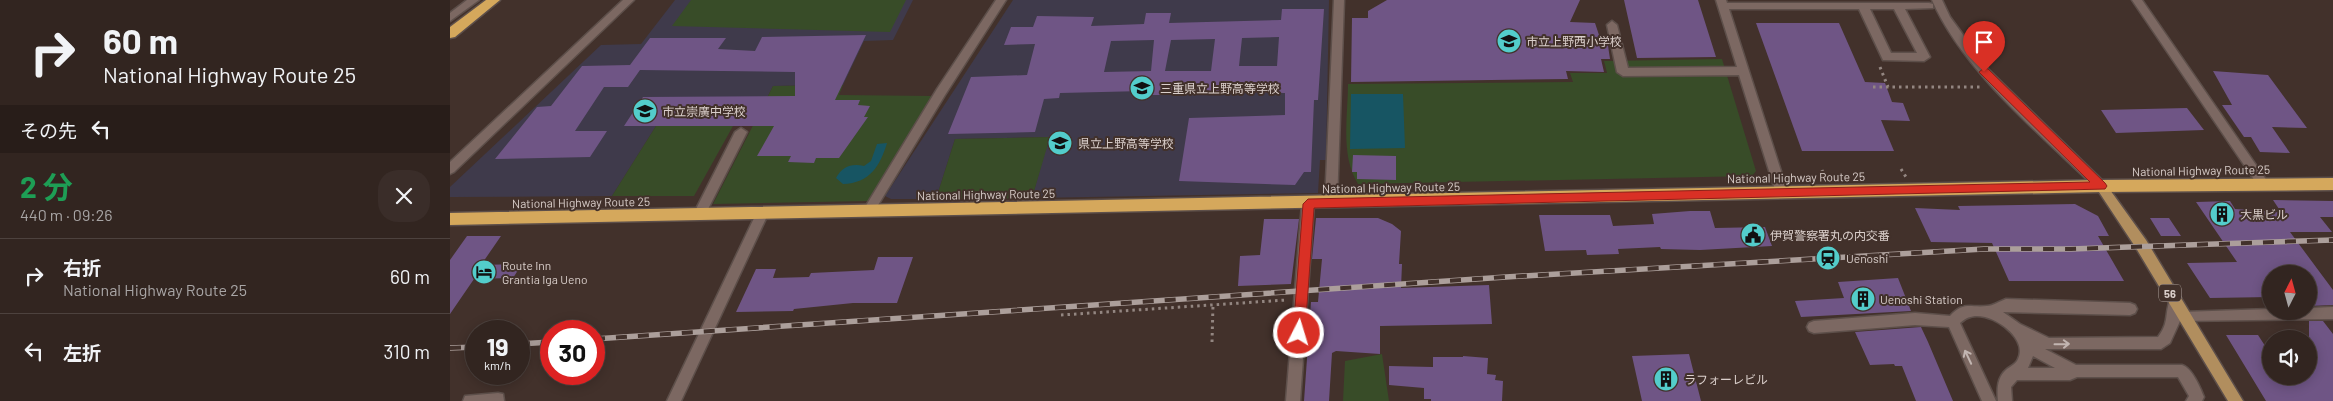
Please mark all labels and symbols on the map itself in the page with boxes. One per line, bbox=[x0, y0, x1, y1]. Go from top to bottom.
pin bbox=[1963, 21, 2005, 72]
school or university icon: 市立上野西小学校 bbox=[1496, 28, 1522, 54]
place label: 市立上野西小学校 bbox=[1526, 34, 1622, 48]
school or university icon: 三重県立上野高等学校 bbox=[1129, 75, 1155, 101]
place label: 三重県立上野高等学校 bbox=[1160, 81, 1280, 95]
school or university icon: 市立崇廣中学校 bbox=[632, 98, 658, 124]
place label: 市立崇廣中学校 bbox=[662, 104, 746, 118]
school or university icon: 県立上野高等学校 bbox=[1047, 130, 1073, 156]
place label: 県立上野高等学校 bbox=[1078, 136, 1174, 150]
street label: National Highway Route 25 bbox=[2132, 162, 2270, 178]
street label: National Highway Route 25 bbox=[1727, 169, 1865, 185]
street label: National Highway Route 25 bbox=[1322, 179, 1460, 195]
street label: National Highway Route 25 bbox=[917, 186, 1055, 202]
street label: National Highway Route 25 bbox=[512, 194, 650, 210]
building icon: 大黒ビル bbox=[2209, 201, 2235, 227]
place label: 大黒ビル bbox=[2240, 207, 2288, 221]
public building icon: 伊賀警察署丸の内交番 bbox=[1740, 222, 1766, 248]
place label: 伊賀警察署丸の内交番 bbox=[1770, 228, 1890, 242]
station icon: Uenoshi bbox=[1815, 245, 1841, 271]
place label: Uenoshi bbox=[1846, 251, 1888, 265]
place label: Route Inn Grantia Iga Ueno bbox=[502, 258, 587, 286]
hotel icon: Route Inn Grantia Iga Ueno bbox=[471, 259, 497, 285]
north arrow bbox=[2262, 265, 2318, 320]
road number: 56 bbox=[2159, 284, 2181, 302]
building icon: Uenoshi Station bbox=[1850, 286, 1876, 312]
place label: Uenoshi Station bbox=[1880, 292, 1963, 306]
position arrow bbox=[1272, 306, 1324, 358]
speed limit sign: 30 bbox=[540, 320, 605, 385]
one-way arrow bbox=[2054, 339, 2070, 349]
one-way arrow bbox=[1963, 350, 1972, 365]
building icon: ラフォーレビル bbox=[1653, 366, 1679, 392]
place label: ラフォーレビル bbox=[1684, 372, 1768, 386]

